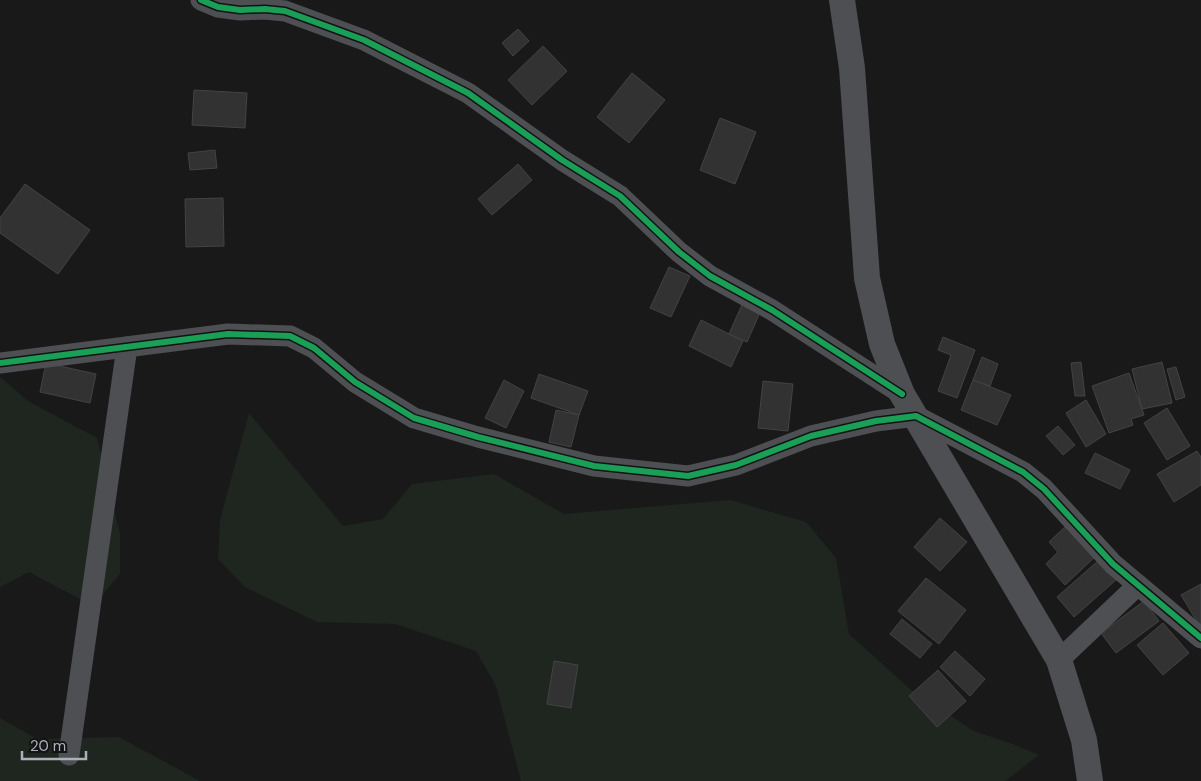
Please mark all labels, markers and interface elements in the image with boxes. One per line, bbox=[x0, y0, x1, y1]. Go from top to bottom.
scale bar bbox=[22, 728, 86, 760]
text: 20 m bbox=[30, 736, 66, 756]

